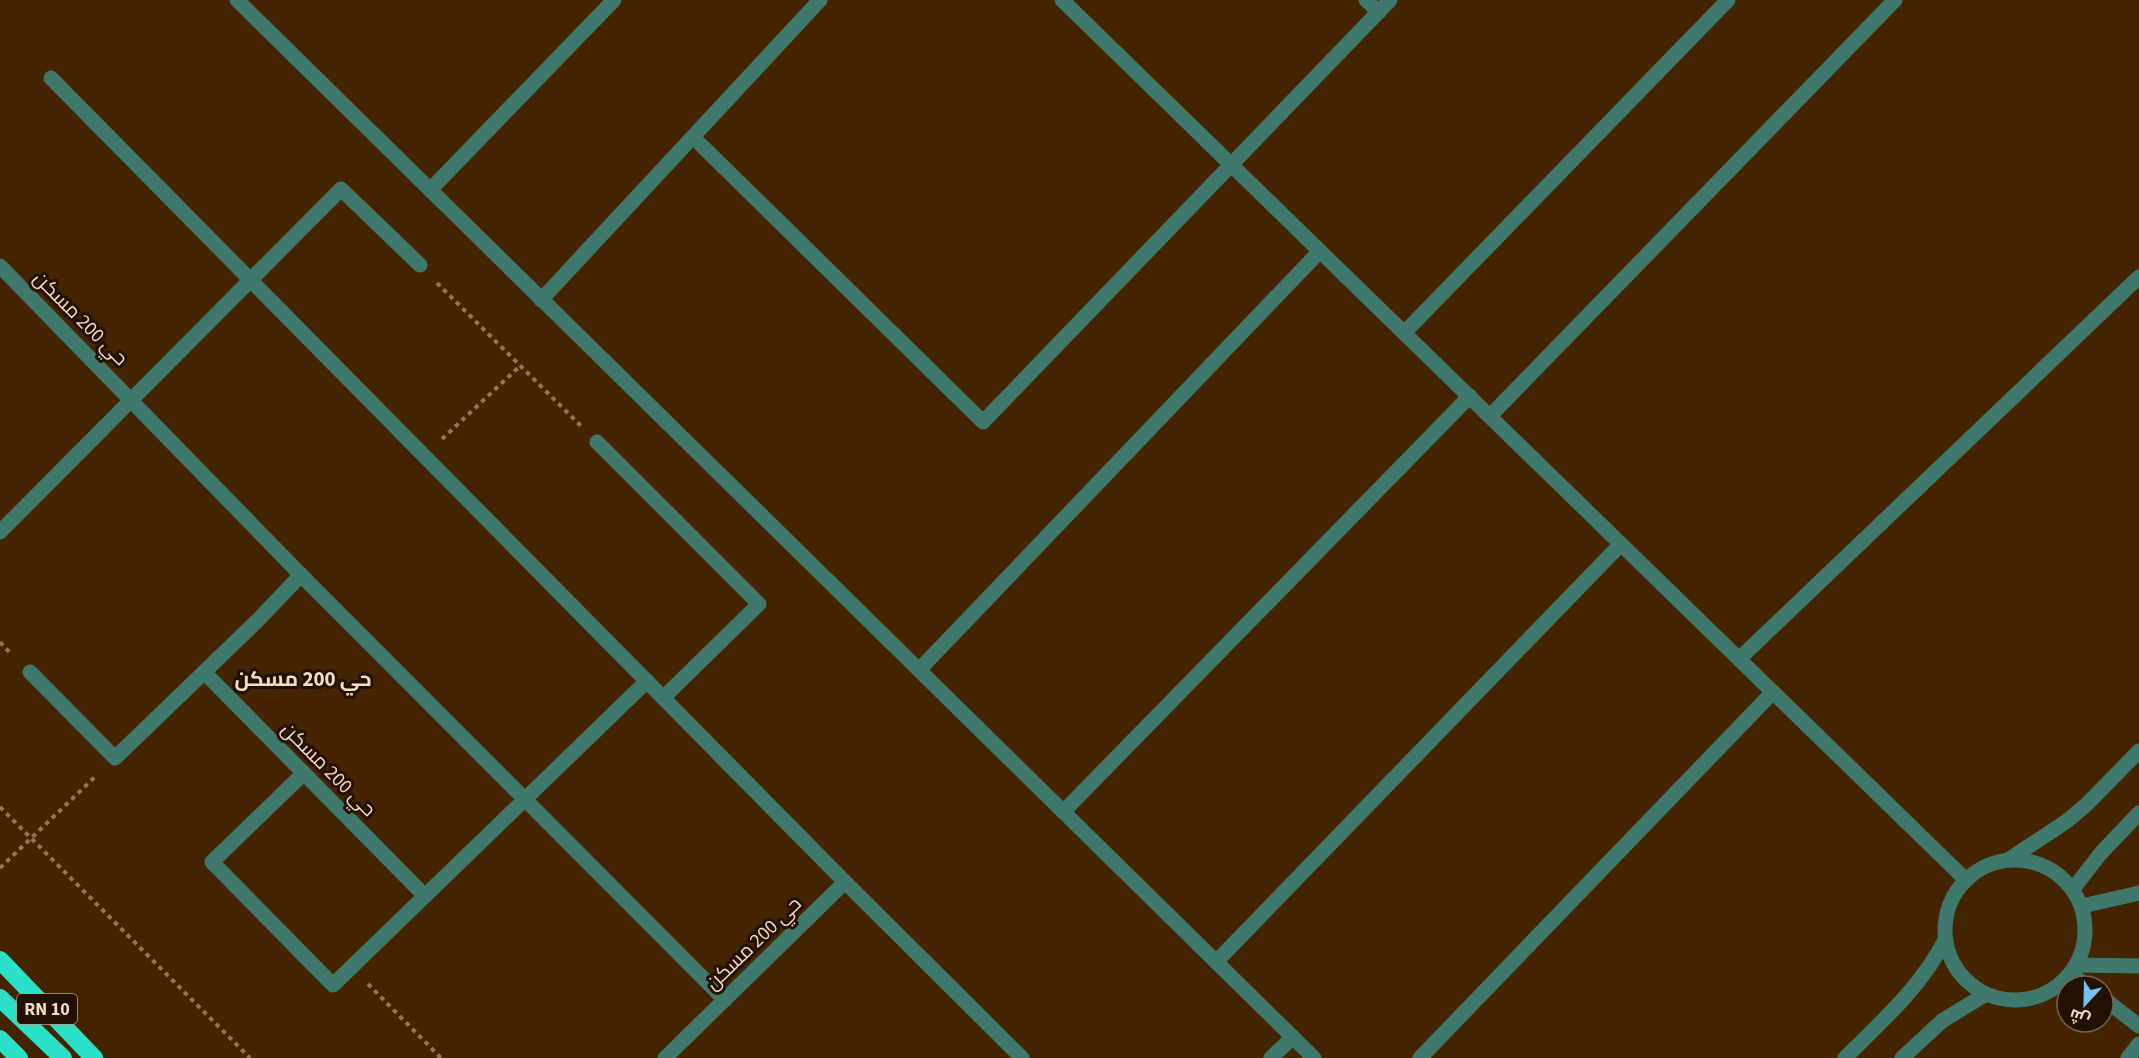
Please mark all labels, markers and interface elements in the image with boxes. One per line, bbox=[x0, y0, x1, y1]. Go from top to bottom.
street label: حي 200 مسكن bbox=[26, 265, 134, 373]
district label: حي 200 مسكن bbox=[234, 664, 372, 696]
street label: حي 200 مسكن bbox=[274, 716, 382, 824]
street label: حي 200 مسكن bbox=[699, 891, 809, 998]
north arrow bbox=[2055, 974, 2115, 1034]
road number: RN 10 bbox=[17, 994, 77, 1024]
text: ش bbox=[2066, 1003, 2093, 1031]

